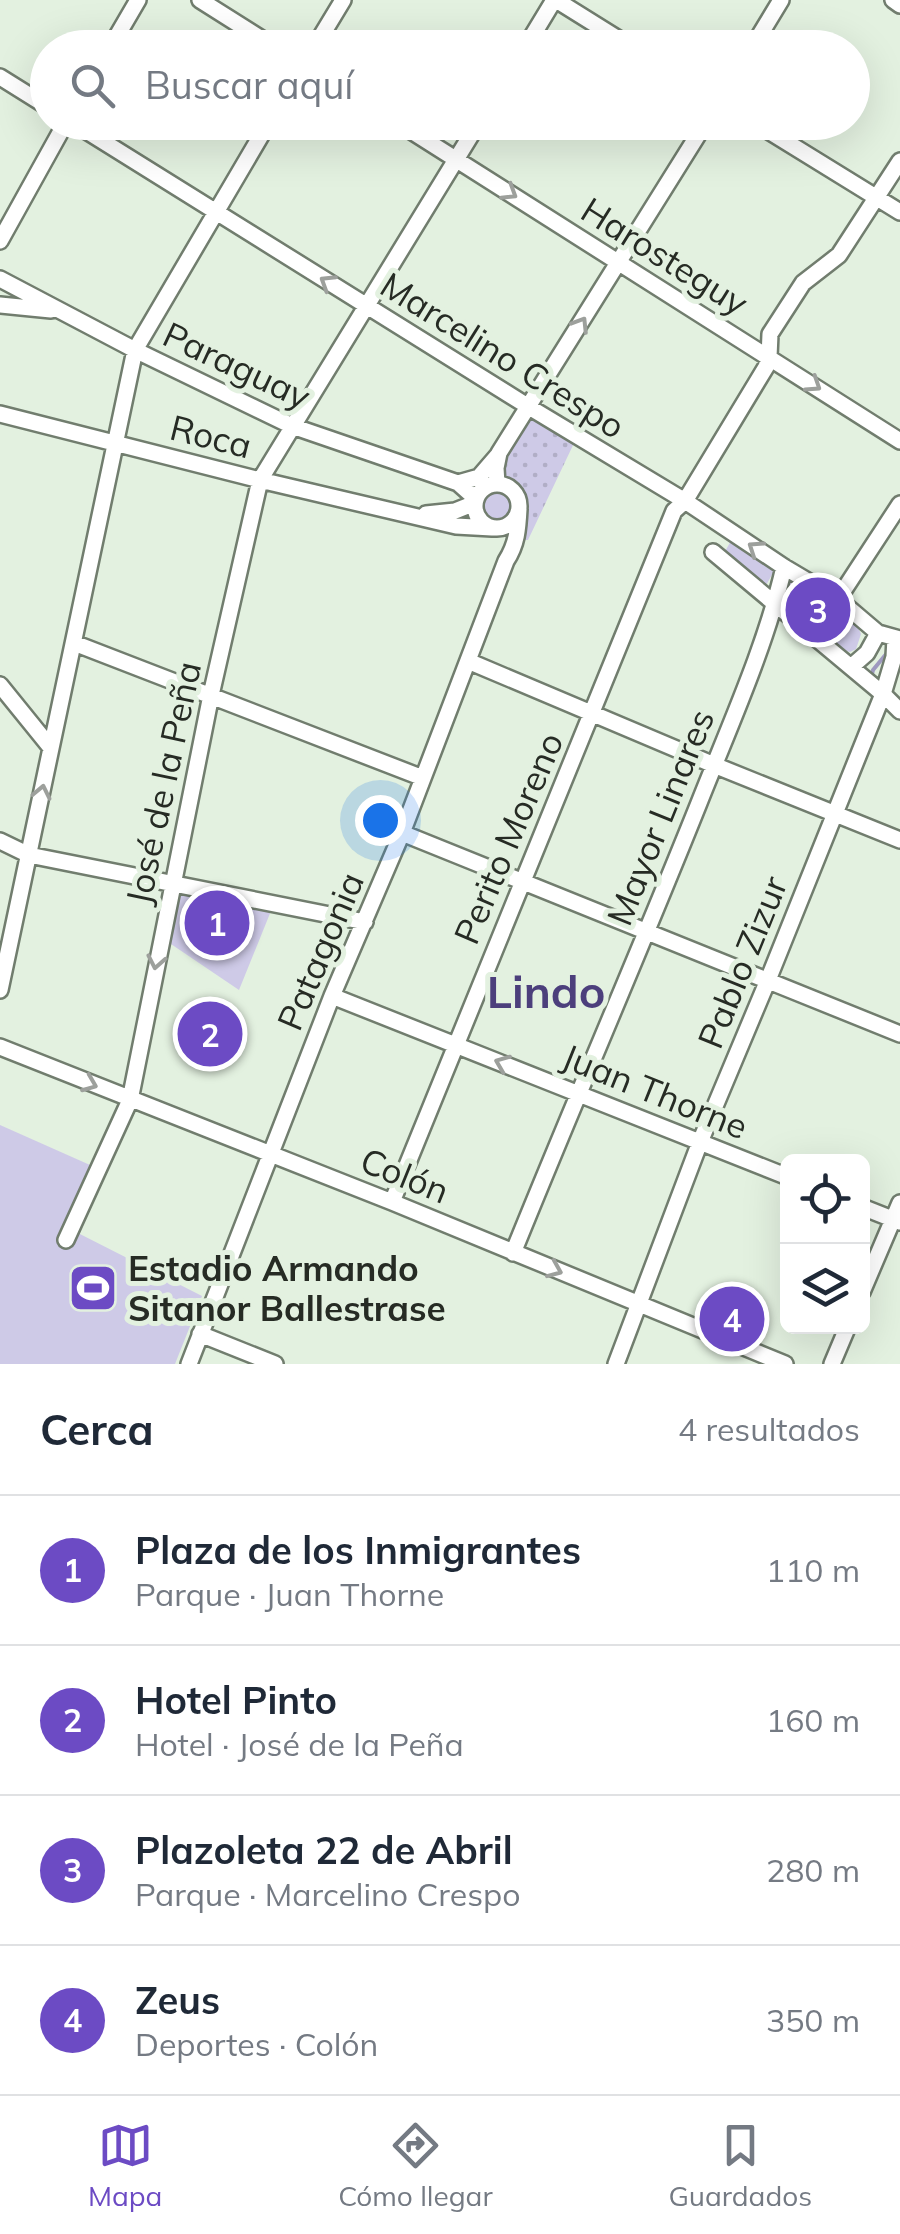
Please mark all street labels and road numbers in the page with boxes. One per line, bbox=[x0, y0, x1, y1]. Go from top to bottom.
street label: Harosteguy bbox=[573, 187, 757, 325]
street label: Marcelino Crespo bbox=[373, 262, 633, 448]
street label: Paraguay bbox=[156, 312, 318, 418]
street label: Roca bbox=[166, 405, 256, 467]
street label: José de la Peña bbox=[116, 658, 210, 908]
street label: Mayor Linares bbox=[597, 703, 723, 931]
street label: Perito Moreno bbox=[444, 726, 572, 950]
street label: Patagonia bbox=[267, 865, 373, 1037]
street label: Pablo Zizur bbox=[688, 869, 797, 1054]
street label: Juan Thorne bbox=[556, 1034, 754, 1148]
street label: Colón bbox=[354, 1137, 456, 1213]

